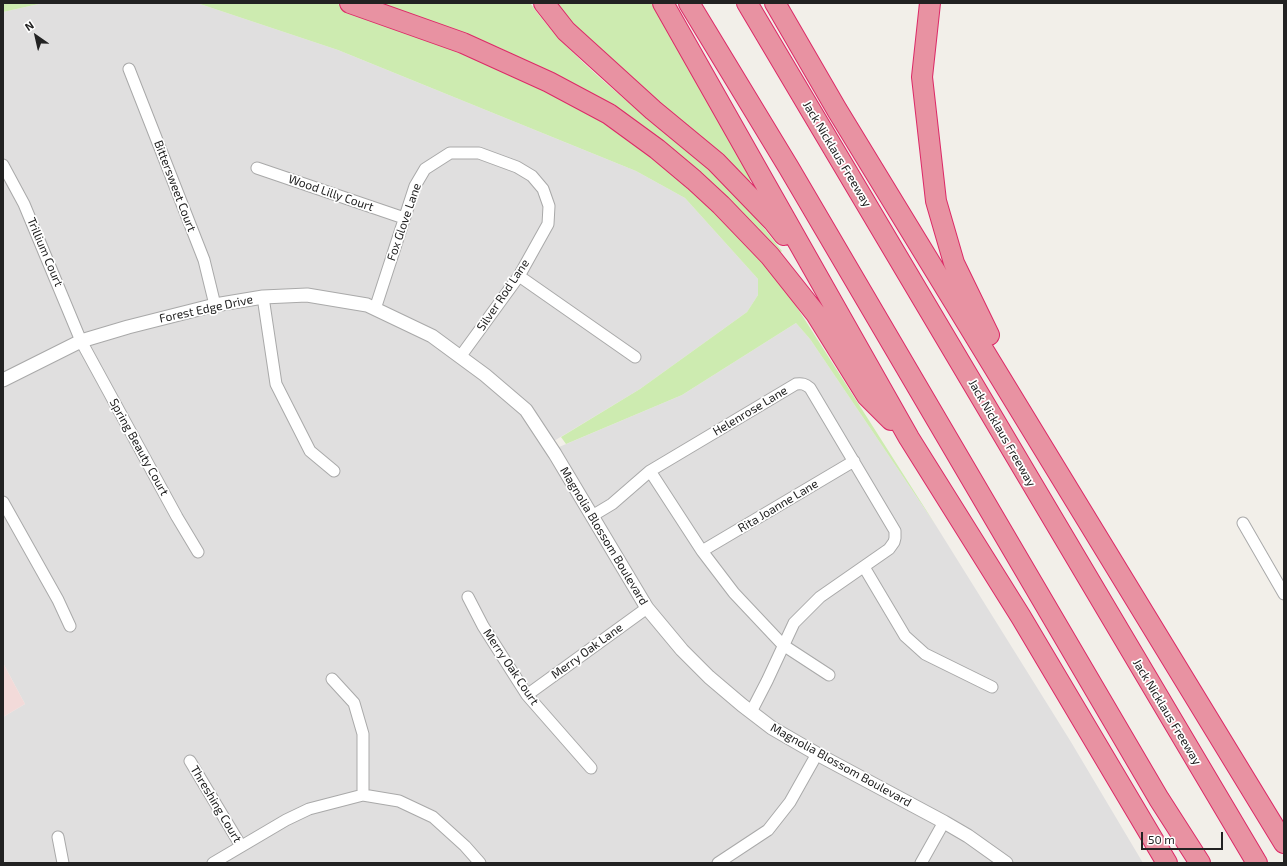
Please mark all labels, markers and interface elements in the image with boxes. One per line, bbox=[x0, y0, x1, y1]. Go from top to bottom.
north arrow bbox=[16, 16, 56, 56]
text: N bbox=[22, 18, 36, 33]
street label: Jack Nicklaus Freeway bbox=[800, 98, 874, 210]
street label: Bittersweet Court bbox=[151, 138, 199, 234]
street label: Wood Lilly Court bbox=[286, 172, 376, 214]
street label: Fox Glove Lane bbox=[384, 181, 424, 263]
street label: Trillium Court bbox=[24, 215, 66, 289]
street label: Silver Rod Lane bbox=[474, 257, 532, 333]
street label: Forest Edge Drive bbox=[158, 292, 254, 326]
street label: Jack Nicklaus Freeway bbox=[965, 377, 1039, 489]
street label: Helenrose Lane bbox=[710, 383, 790, 439]
street label: Spring Beauty Court bbox=[106, 396, 172, 498]
street label: Magnolia Blossom Boulevard bbox=[557, 464, 651, 608]
street label: Rita Joanne Lane bbox=[735, 476, 821, 536]
street label: Merry Oak Lane bbox=[548, 620, 626, 682]
street label: Merry Oak Court bbox=[480, 626, 542, 708]
street label: Jack Nicklaus Freeway bbox=[1130, 656, 1204, 768]
street label: Magnolia Blossom Boulevard bbox=[768, 720, 914, 810]
street label: Threshing Court bbox=[187, 763, 245, 845]
scale bar bbox=[1143, 824, 1225, 850]
text: 50 m bbox=[1148, 832, 1175, 846]

